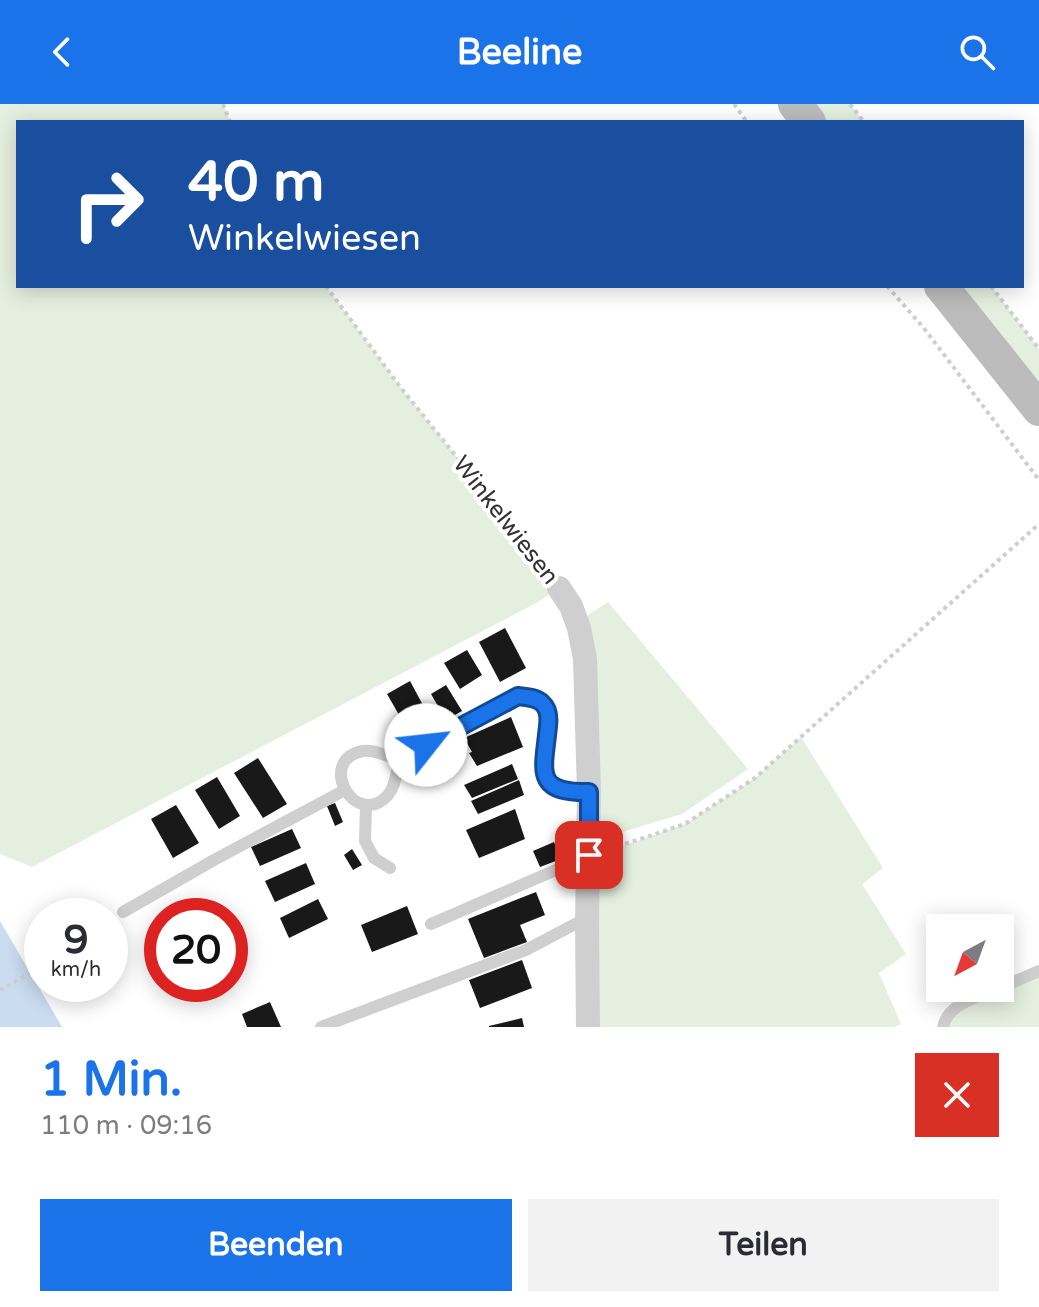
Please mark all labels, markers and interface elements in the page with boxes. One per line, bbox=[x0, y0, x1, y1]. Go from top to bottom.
icon: back bbox=[40, 30, 84, 74]
icon: search bbox=[955, 30, 999, 74]
text: Beeline bbox=[457, 31, 582, 74]
text: 40 m bbox=[188, 149, 324, 216]
icon: right bbox=[56, 152, 160, 256]
text: Winkelwiesen bbox=[188, 217, 421, 260]
street label: Winkelwiesen bbox=[446, 450, 565, 590]
position arrow bbox=[384, 703, 468, 787]
pin bbox=[555, 821, 623, 889]
icon: arrive bbox=[567, 833, 611, 877]
speed limit sign: 20 bbox=[144, 898, 248, 1002]
north arrow bbox=[926, 914, 1014, 1002]
map controls bbox=[926, 914, 1014, 1002]
text: 9 bbox=[63, 916, 89, 964]
text: km/h bbox=[51, 958, 101, 982]
text: 1 Min. bbox=[40, 1051, 182, 1109]
button: close bbox=[915, 1053, 999, 1137]
text: 110 m · 09:16 bbox=[40, 1110, 212, 1141]
button: Beenden bbox=[40, 1199, 512, 1291]
button: Teilen bbox=[528, 1199, 999, 1291]

